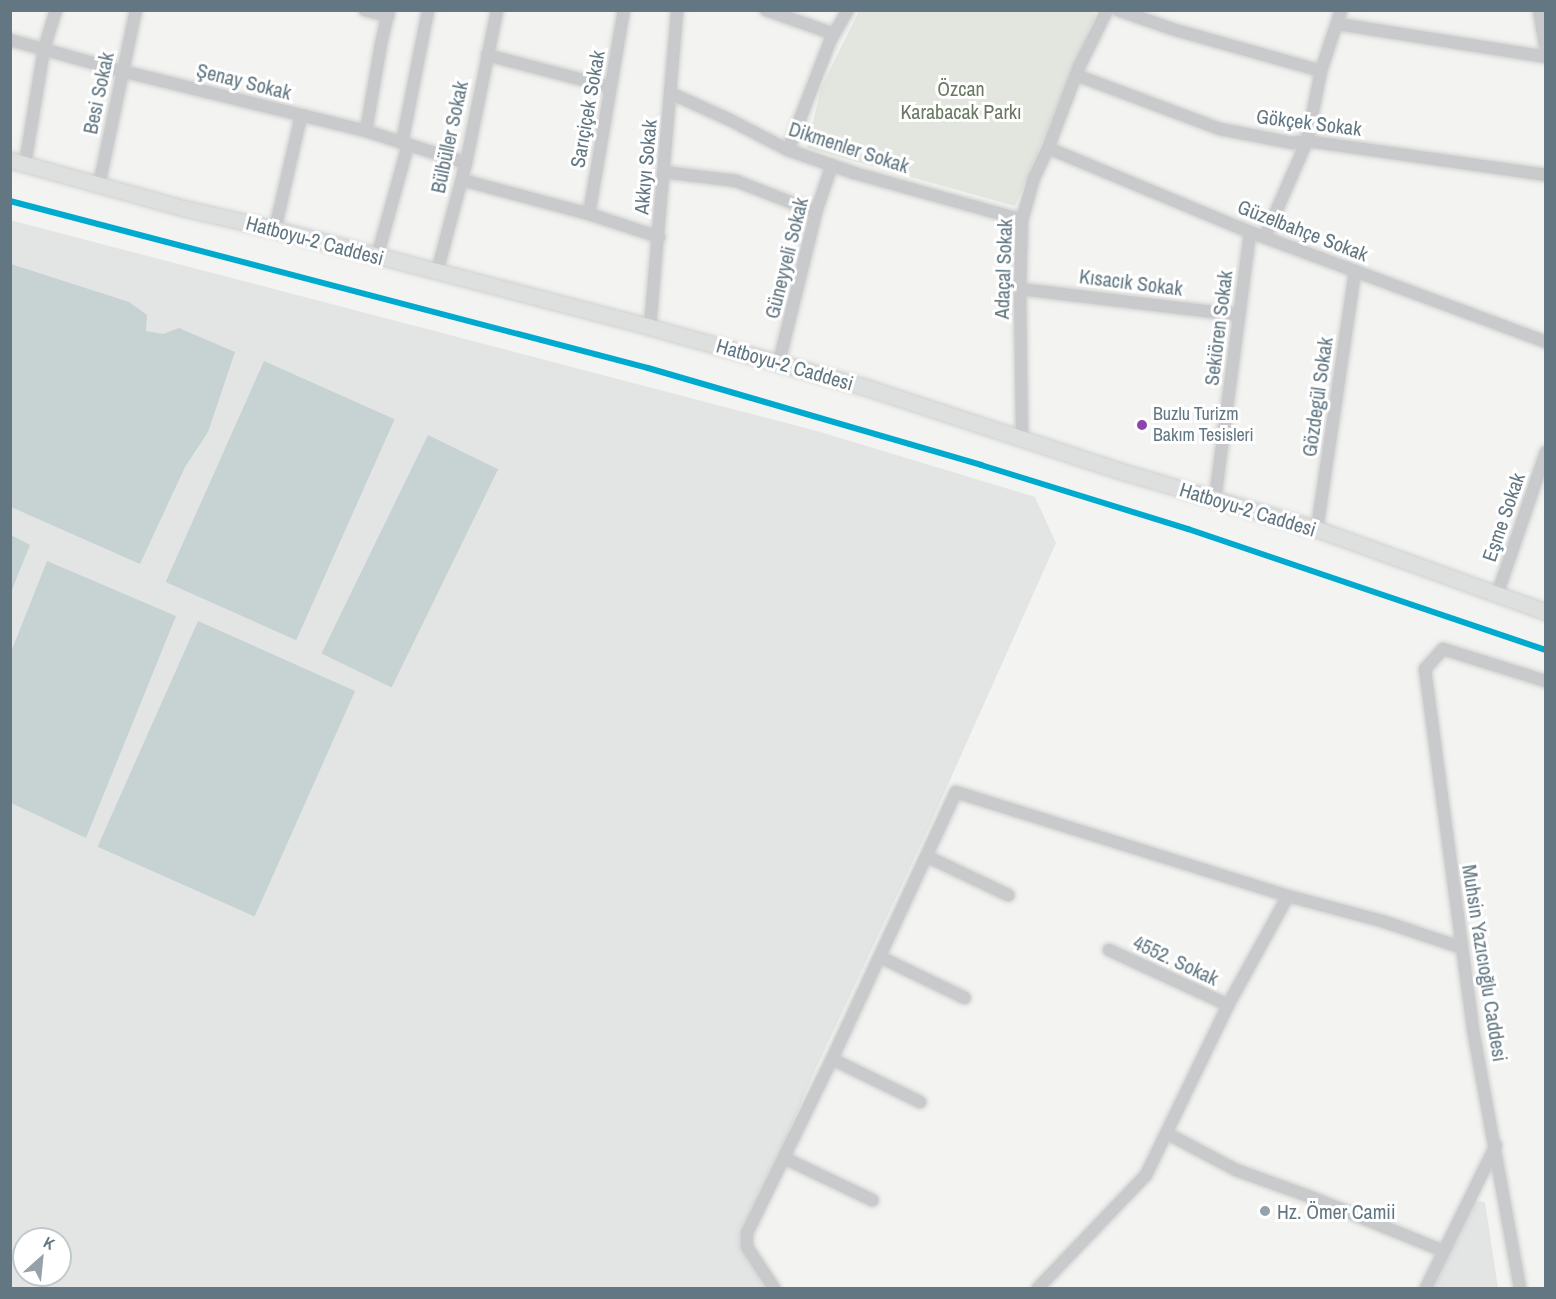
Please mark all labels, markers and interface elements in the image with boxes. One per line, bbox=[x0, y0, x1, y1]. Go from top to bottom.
street label: Sarıçiçek Sokak bbox=[565, 49, 609, 169]
street label: Besi Sokak bbox=[78, 50, 118, 136]
street label: Şenay Sokak bbox=[194, 58, 294, 104]
park label: Özcan Karabacak Parkı bbox=[900, 76, 1022, 123]
street label: Bülbüller Sokak bbox=[425, 79, 473, 195]
street label: Gökçek Sokak bbox=[1255, 104, 1363, 140]
street label: Dikmenler Sokak bbox=[786, 116, 912, 178]
street label: Akkıyı Sokak bbox=[629, 119, 661, 215]
street label: Güzelbahçe Sokak bbox=[1234, 194, 1372, 266]
street label: Güneyyeli Sokak bbox=[759, 195, 813, 321]
street label: Hatboyu-2 Caddesi bbox=[244, 210, 386, 270]
street label: Adaçal Sokak bbox=[989, 218, 1017, 320]
street label: Kısacık Sokak bbox=[1078, 264, 1184, 300]
street label: Sekiören Sokak bbox=[1199, 269, 1237, 387]
street label: Hatboyu-2 Caddesi bbox=[714, 333, 856, 395]
street label: Gözdegül Sokak bbox=[1297, 336, 1337, 458]
place label: Buzlu Turizm Bakım Tesisleri bbox=[1153, 404, 1254, 446]
marker: Buzlu Turizm Bakım Tesisleri bbox=[1136, 419, 1148, 431]
street label: Eşme Sokak bbox=[1477, 470, 1529, 564]
street label: Hatboyu-2 Caddesi bbox=[1177, 477, 1319, 541]
street label: Muhsin Yazıcıoğlu Caddesi bbox=[1458, 863, 1512, 1063]
street label: 4552. Sokak bbox=[1130, 930, 1222, 990]
place label: Hz. Ömer Camii bbox=[1277, 1199, 1395, 1223]
marker: Hz. Ömer Camii bbox=[1258, 1204, 1272, 1218]
north arrow bbox=[12, 1227, 72, 1287]
text: K bbox=[40, 1231, 58, 1255]

